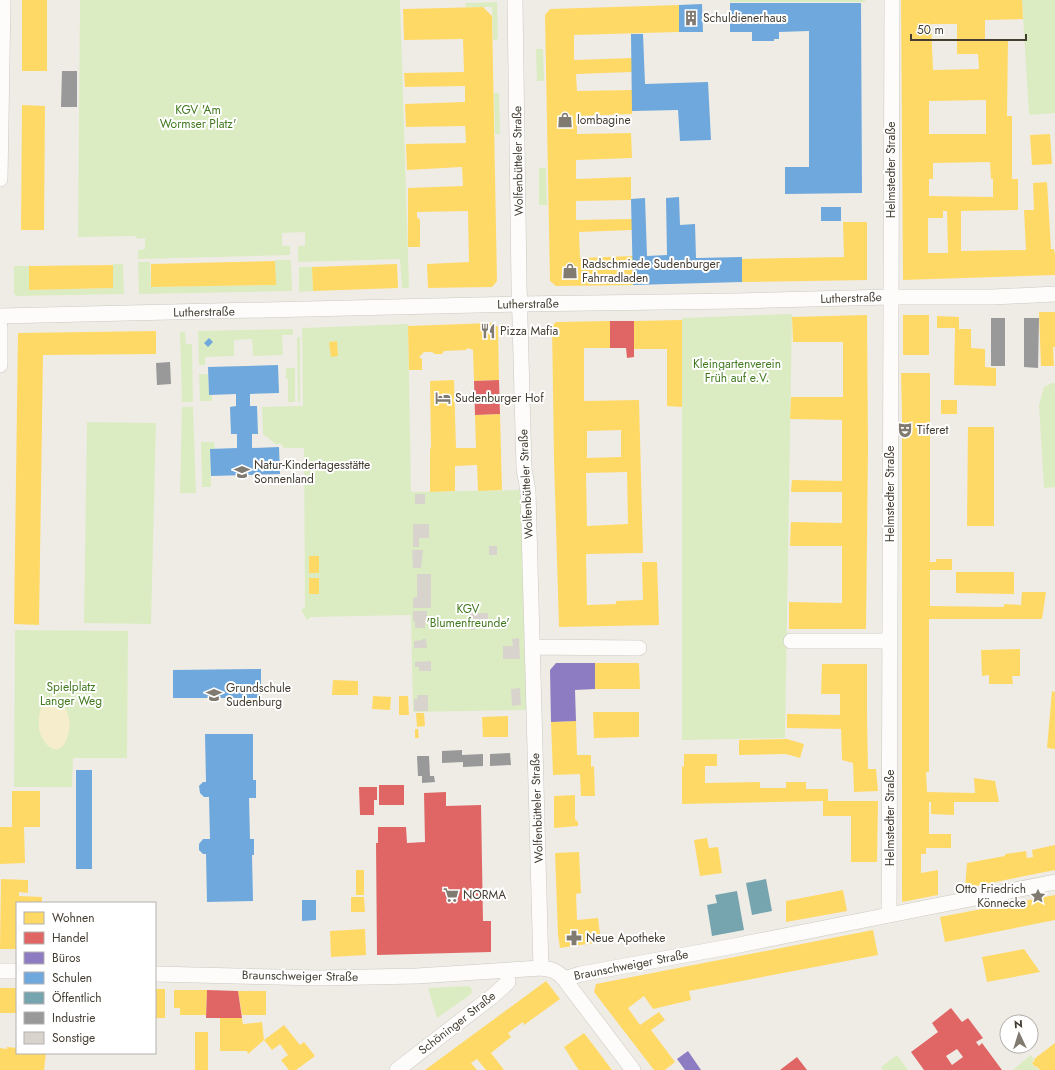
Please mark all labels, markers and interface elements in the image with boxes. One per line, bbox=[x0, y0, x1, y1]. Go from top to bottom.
building icon: Schuldienerhaus bbox=[682, 9, 700, 27]
place label: Schuldienerhaus bbox=[703, 9, 787, 27]
scale bar bbox=[911, 16, 1026, 42]
text: 50 m bbox=[917, 21, 944, 39]
park label: KGV 'Am Wormser Platz' bbox=[160, 101, 236, 133]
street label: Wolfenbütteler Straße bbox=[508, 106, 528, 216]
shop icon: lombagine bbox=[556, 111, 574, 129]
place label: lombagine bbox=[577, 111, 631, 129]
street label: Helmstedter Straße bbox=[882, 122, 900, 218]
place label: Radschmiede Sudenburger Fahrradladen bbox=[582, 255, 721, 287]
shop icon: Radschmiede Sudenburger Fahrradladen bbox=[561, 262, 579, 280]
street label: Lutherstraße bbox=[820, 288, 882, 308]
street label: Lutherstraße bbox=[497, 294, 559, 314]
street label: Lutherstraße bbox=[173, 302, 235, 322]
restaurant icon: Pizza Mafia bbox=[479, 322, 497, 340]
place label: Pizza Mafia bbox=[500, 322, 559, 340]
park label: Kleingartenverein Früh auf e.V. bbox=[693, 355, 781, 387]
hotel icon: Sudenburger Hof bbox=[434, 389, 452, 407]
place label: Sudenburger Hof bbox=[455, 389, 544, 407]
theatre icon: Tiferet bbox=[896, 421, 914, 439]
place label: Tiferet bbox=[917, 421, 948, 439]
street label: Wolfenbütteler Straße bbox=[514, 429, 538, 539]
street label: Helmstedter Straße bbox=[881, 446, 899, 542]
place label: Natur-Kindertagesstätte Sonnenland bbox=[254, 456, 370, 488]
school or university icon: Natur-Kindertagesstätte Sonnenland bbox=[233, 463, 251, 481]
park label: KGV 'Blumenfreunde' bbox=[426, 600, 510, 632]
park label: Spielplatz Langer Weg bbox=[40, 678, 102, 710]
place label: Grundschule Sudenburg bbox=[226, 679, 291, 711]
school or university icon: Grundschule Sudenburg bbox=[205, 686, 223, 704]
street label: Wolfenbütteler Straße bbox=[526, 753, 548, 863]
street label: Helmstedter Straße bbox=[881, 770, 899, 866]
place label: Otto Friedrich Könnecke bbox=[955, 880, 1026, 912]
supermarket icon: NORMA bbox=[442, 886, 460, 904]
place label: NORMA bbox=[463, 886, 506, 904]
place icon: Otto Friedrich Könnecke bbox=[1029, 887, 1047, 905]
legend bbox=[16, 902, 156, 1054]
text: Wohnen bbox=[52, 909, 95, 927]
text: Handel bbox=[52, 929, 88, 947]
pharmacy icon: Neue Apotheke bbox=[565, 929, 583, 947]
place label: Neue Apotheke bbox=[586, 929, 666, 947]
street label: Braunschweiger Straße bbox=[572, 945, 690, 985]
text: Büros bbox=[52, 949, 80, 967]
street label: Braunschweiger Straße bbox=[242, 966, 358, 986]
text: Schulen bbox=[52, 969, 92, 987]
street label: Schöninger Straße bbox=[414, 987, 500, 1059]
text: Öffentlich bbox=[52, 989, 102, 1007]
text: Industrie bbox=[52, 1009, 96, 1027]
north arrow bbox=[999, 1014, 1039, 1054]
text: N bbox=[1013, 1016, 1023, 1032]
text: Sonstige bbox=[52, 1029, 95, 1047]

